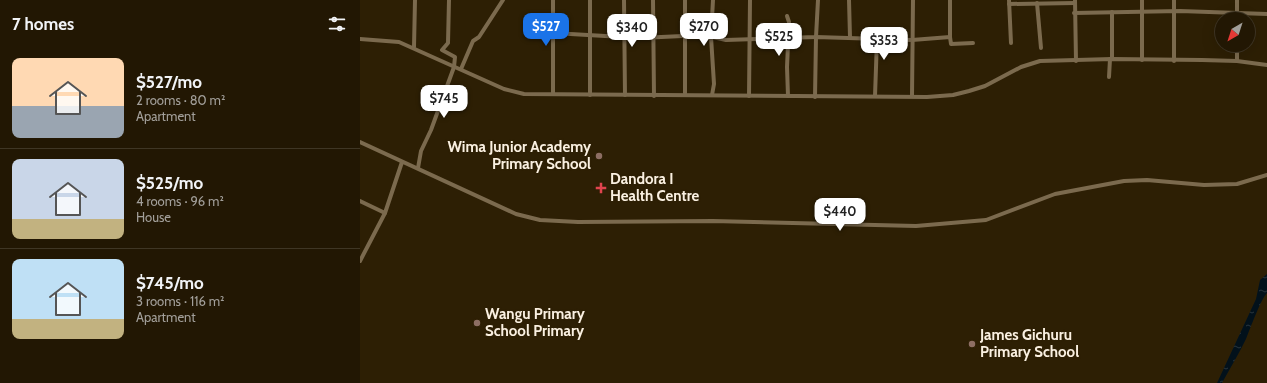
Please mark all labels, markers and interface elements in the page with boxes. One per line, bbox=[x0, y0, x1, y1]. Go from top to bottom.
north arrow bbox=[1215, 12, 1255, 52]
map controls bbox=[1215, 12, 1255, 52]
icon: filters bbox=[326, 13, 348, 35]
pin: $527 bbox=[522, 13, 570, 47]
pin: $270 bbox=[680, 13, 728, 47]
text: 7 homes bbox=[12, 14, 74, 34]
pin: $340 bbox=[608, 14, 656, 48]
text: $527 bbox=[532, 18, 560, 34]
text: $270 bbox=[689, 18, 719, 34]
text: $340 bbox=[616, 19, 648, 35]
pin: $525 bbox=[755, 23, 803, 57]
pin: $353 bbox=[860, 27, 908, 61]
text: $525 bbox=[765, 28, 793, 44]
text: $353 bbox=[870, 32, 898, 48]
text: $527/mo bbox=[136, 72, 202, 92]
icon: home bbox=[44, 74, 92, 122]
pin: $745 bbox=[420, 85, 468, 119]
text: $745 bbox=[430, 90, 458, 106]
text: 2 rooms · 80 m² bbox=[136, 92, 225, 108]
text: Apartment bbox=[136, 108, 196, 124]
place label: Wima Junior Academy Primary School bbox=[447, 138, 592, 173]
marker: Wima Junior Academy Primary School bbox=[594, 151, 604, 161]
place label: Dandora I Health Centre bbox=[610, 170, 699, 205]
text: $525/mo bbox=[136, 173, 203, 193]
icon: home bbox=[44, 175, 92, 223]
marker: Dandora I Health Centre bbox=[595, 182, 607, 194]
text: 4 rooms · 96 m² bbox=[136, 193, 224, 209]
pin: $440 bbox=[816, 198, 864, 232]
text: $440 bbox=[824, 203, 856, 219]
text: House bbox=[136, 209, 171, 225]
text: $745/mo bbox=[136, 273, 204, 293]
icon: home bbox=[44, 275, 92, 323]
text: 3 rooms · 116 m² bbox=[136, 293, 224, 309]
place label: Wangu Primary School Primary bbox=[485, 305, 586, 340]
text: Apartment bbox=[136, 309, 196, 325]
marker: Wangu Primary School Primary bbox=[472, 318, 482, 328]
place label: James Gichuru Primary School bbox=[979, 326, 1079, 361]
marker: James Gichuru Primary School bbox=[967, 339, 977, 349]

